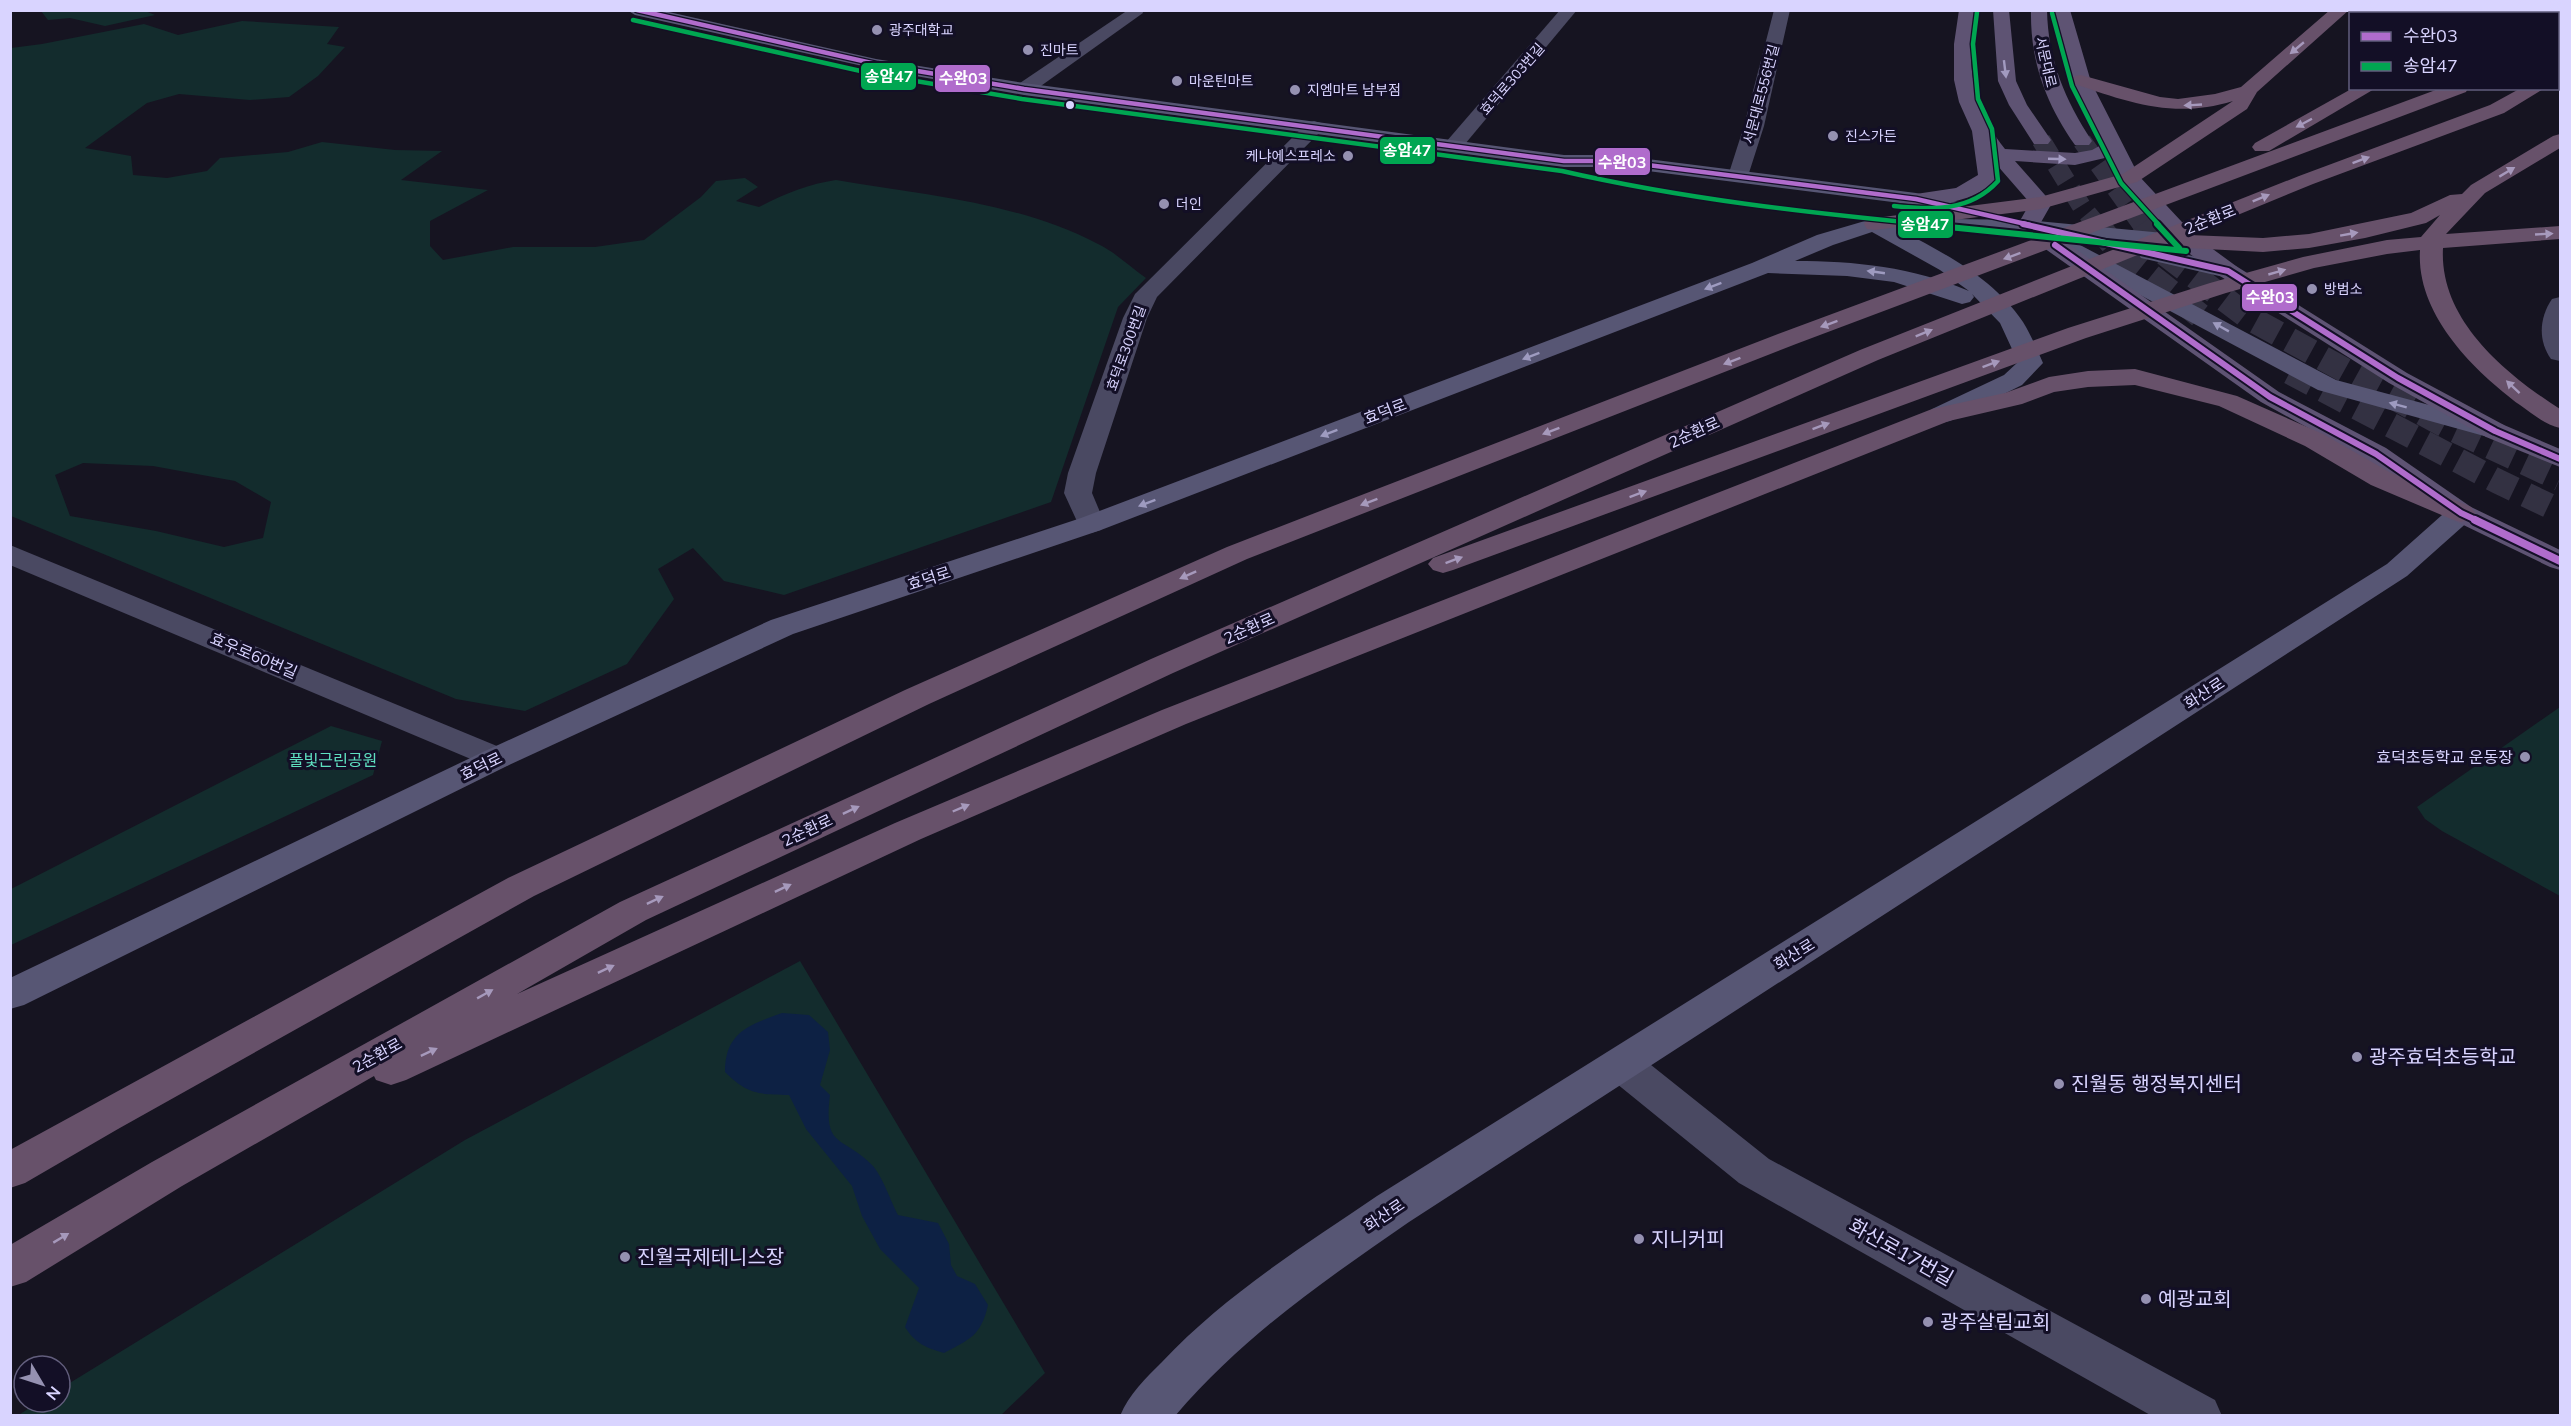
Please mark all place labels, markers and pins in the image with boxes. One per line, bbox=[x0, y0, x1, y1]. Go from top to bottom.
place label: 광주대학교 bbox=[889, 21, 954, 39]
marker: 광주대학교 bbox=[870, 23, 884, 37]
place label: 진마트 bbox=[1040, 41, 1079, 59]
marker: 진마트 bbox=[1021, 43, 1035, 57]
place label: 마운틴마트 bbox=[1189, 72, 1254, 90]
marker: 마운틴마트 bbox=[1170, 74, 1184, 88]
place label: 지엠마트 남부점 bbox=[1307, 81, 1401, 99]
marker: 지엠마트 남부점 bbox=[1288, 83, 1302, 97]
unlabelled marker bbox=[1064, 99, 1076, 111]
place label: 진스가든 bbox=[1845, 127, 1897, 145]
marker: 진스가든 bbox=[1826, 129, 1840, 143]
place label: 케냐에스프레소 bbox=[1246, 147, 1336, 165]
marker: 케냐에스프레소 bbox=[1341, 149, 1355, 163]
place label: 더인 bbox=[1176, 195, 1202, 213]
marker: 더인 bbox=[1157, 197, 1171, 211]
place label: 방범소 bbox=[2324, 280, 2363, 298]
marker: 방범소 bbox=[2305, 282, 2319, 296]
place label: 효덕초등학교 운동장 bbox=[2376, 747, 2513, 767]
marker: 효덕초등학교 운동장 bbox=[2518, 750, 2532, 764]
place label: 광주효덕초등학교 bbox=[2369, 1044, 2516, 1069]
marker: 광주효덕초등학교 bbox=[2350, 1050, 2364, 1064]
place label: 진월동 행정복지센터 bbox=[2071, 1071, 2242, 1096]
marker: 진월동 행정복지센터 bbox=[2052, 1077, 2066, 1091]
place label: 지니커피 bbox=[1651, 1226, 1725, 1251]
marker: 지니커피 bbox=[1632, 1232, 1646, 1246]
place label: 진월국제테니스장 bbox=[637, 1244, 784, 1269]
marker: 진월국제테니스장 bbox=[618, 1250, 632, 1264]
place label: 예광교회 bbox=[2158, 1286, 2232, 1311]
marker: 예광교회 bbox=[2139, 1292, 2153, 1306]
place label: 광주살림교회 bbox=[1940, 1309, 2050, 1334]
marker: 광주살림교회 bbox=[1921, 1315, 1935, 1329]

